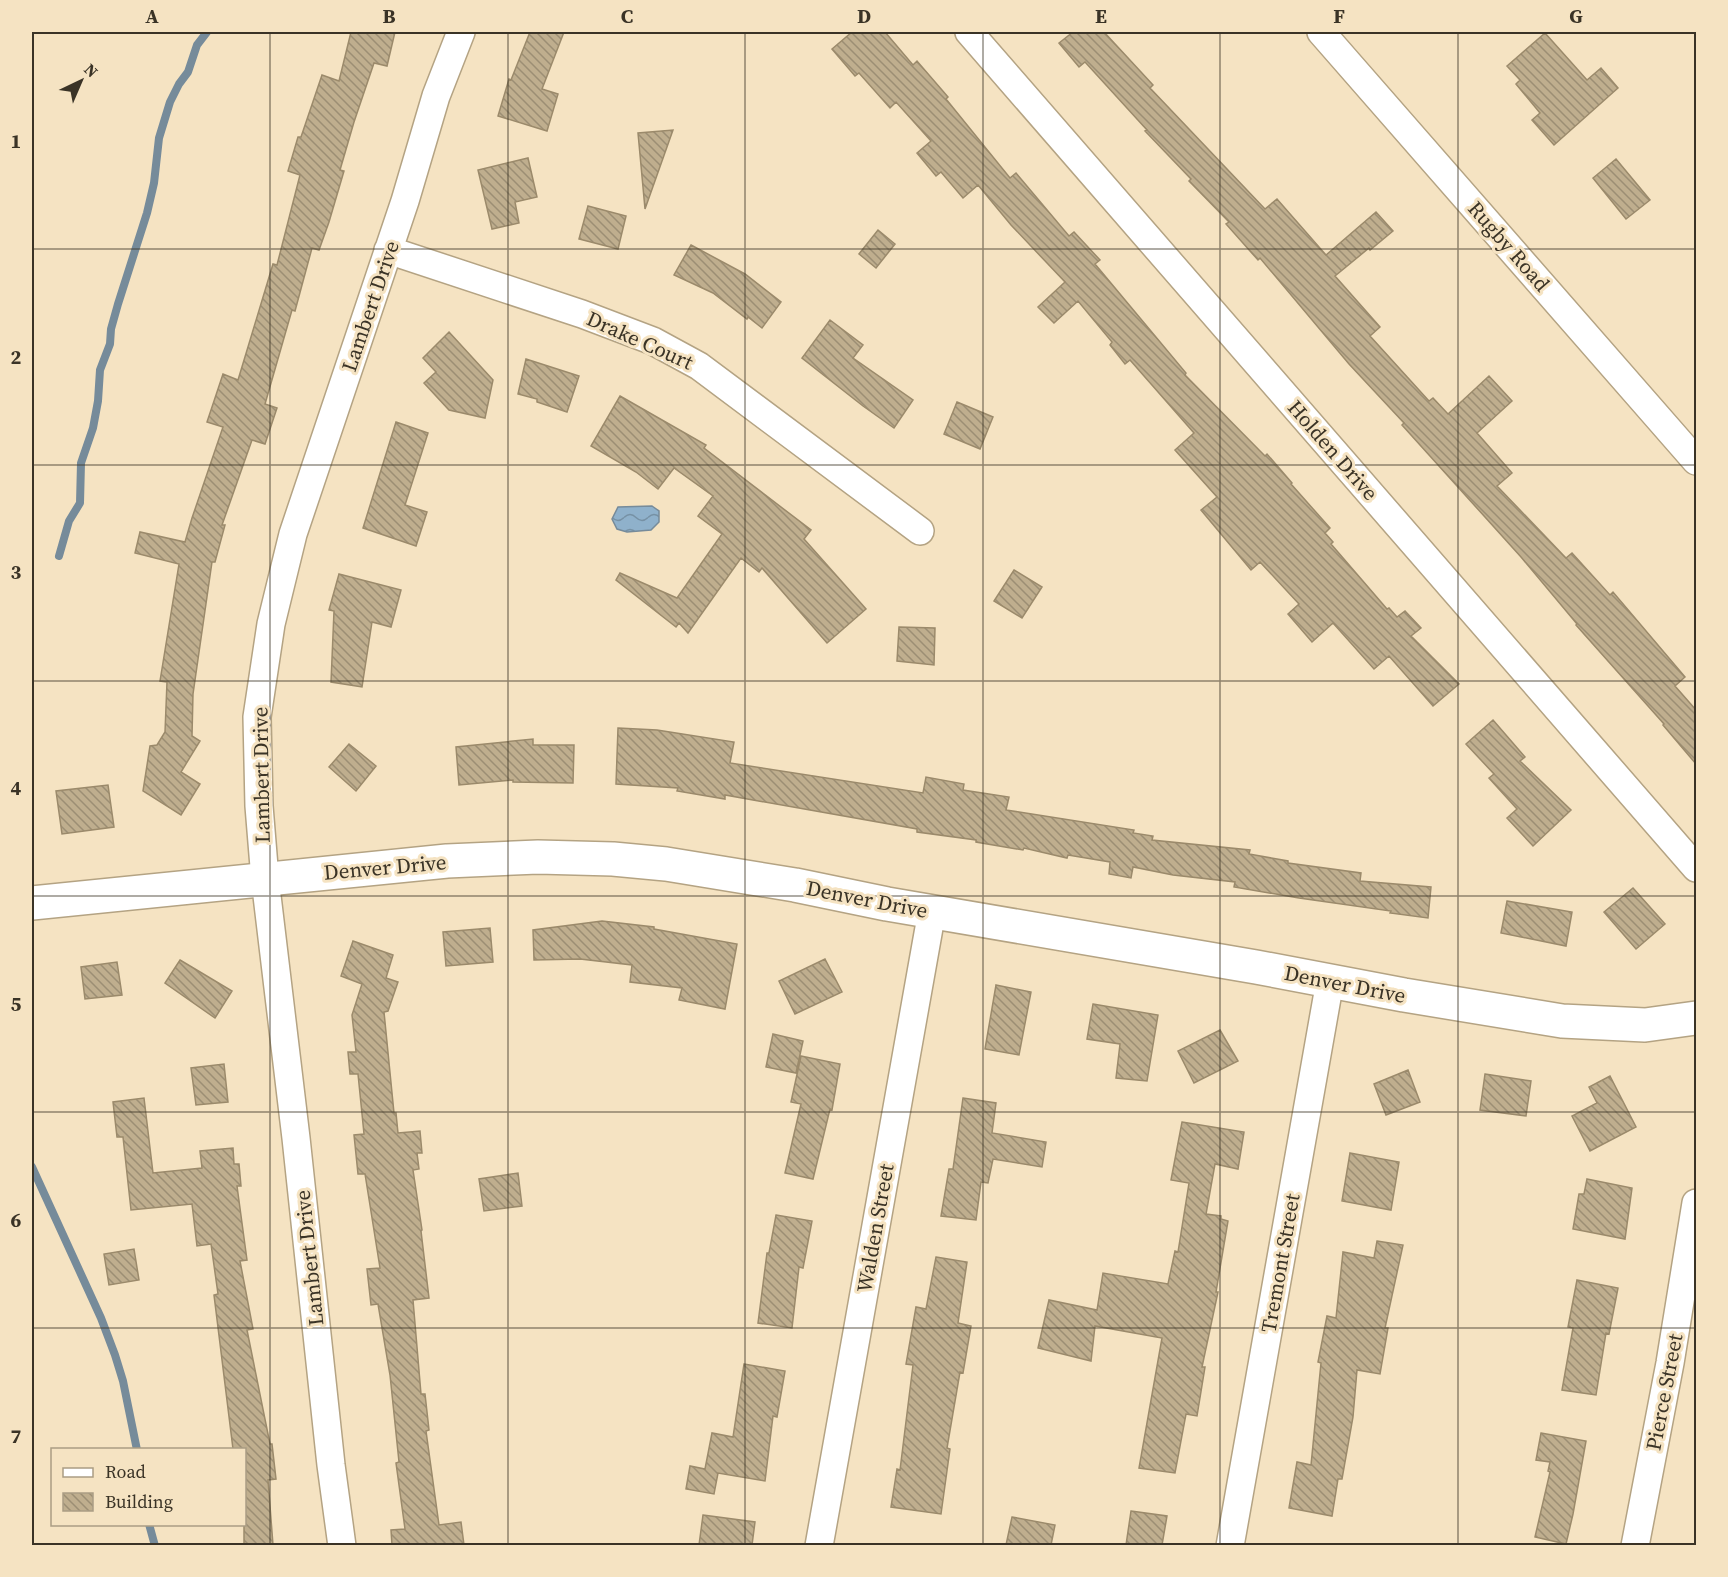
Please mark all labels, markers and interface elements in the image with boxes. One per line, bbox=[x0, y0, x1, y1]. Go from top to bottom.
text: A bbox=[145, 2, 159, 30]
text: B bbox=[382, 2, 396, 30]
text: C bbox=[621, 2, 633, 30]
text: D bbox=[857, 2, 871, 30]
text: E bbox=[1095, 2, 1107, 30]
text: F bbox=[1333, 2, 1345, 30]
text: G bbox=[1569, 2, 1583, 30]
north arrow bbox=[51, 51, 111, 111]
text: N bbox=[80, 58, 104, 82]
text: 1 bbox=[11, 127, 21, 155]
street label: Rugby Road bbox=[1462, 194, 1557, 298]
street label: Lambert Drive bbox=[334, 237, 406, 375]
street label: Drake Court bbox=[582, 304, 698, 376]
text: 2 bbox=[11, 343, 22, 371]
street label: Holden Drive bbox=[1281, 393, 1385, 507]
text: 3 bbox=[11, 558, 22, 586]
street label: Lambert Drive bbox=[245, 707, 277, 843]
text: 4 bbox=[11, 774, 22, 802]
street label: Denver Drive bbox=[322, 847, 448, 887]
street label: Denver Drive bbox=[804, 873, 930, 925]
street label: Denver Drive bbox=[1282, 958, 1408, 1010]
text: 5 bbox=[11, 990, 22, 1018]
street label: Walden Street bbox=[849, 1161, 901, 1295]
street label: Lambert Drive bbox=[287, 1189, 331, 1327]
street label: Tremont Street bbox=[1254, 1191, 1307, 1335]
text: 6 bbox=[11, 1206, 22, 1234]
street label: Pierce Street bbox=[1638, 1331, 1690, 1453]
text: 7 bbox=[11, 1422, 22, 1450]
legend bbox=[51, 1448, 246, 1526]
text: Road bbox=[105, 1459, 146, 1484]
text: Building bbox=[105, 1489, 173, 1514]

